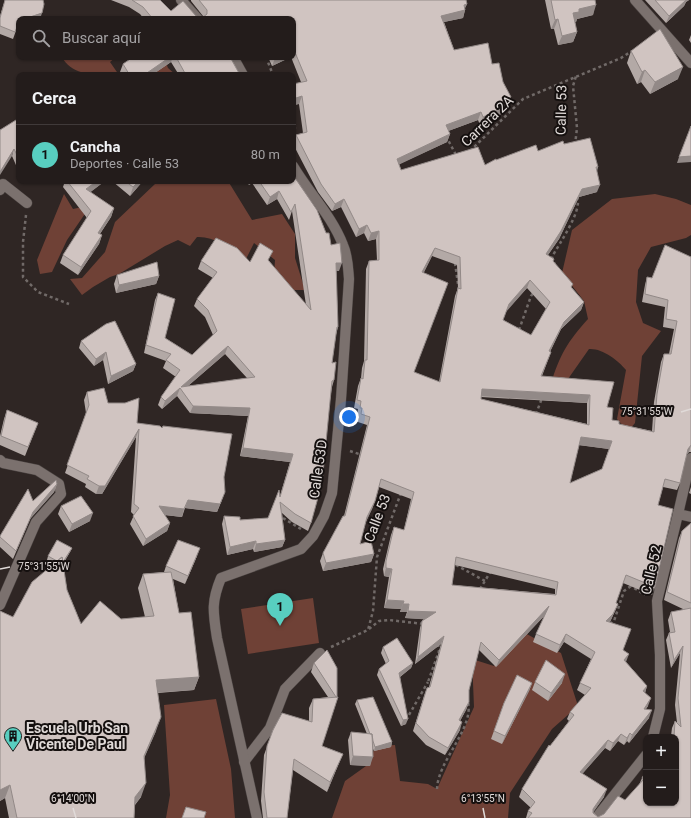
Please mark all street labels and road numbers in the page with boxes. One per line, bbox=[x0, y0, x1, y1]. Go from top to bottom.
street label: Calle 53 bbox=[553, 85, 569, 135]
street label: Carrera 2A bbox=[458, 92, 516, 150]
street label: Calle 53D bbox=[306, 438, 330, 500]
street label: Calle 53 bbox=[361, 492, 393, 544]
street label: Calle 52 bbox=[638, 544, 664, 596]

